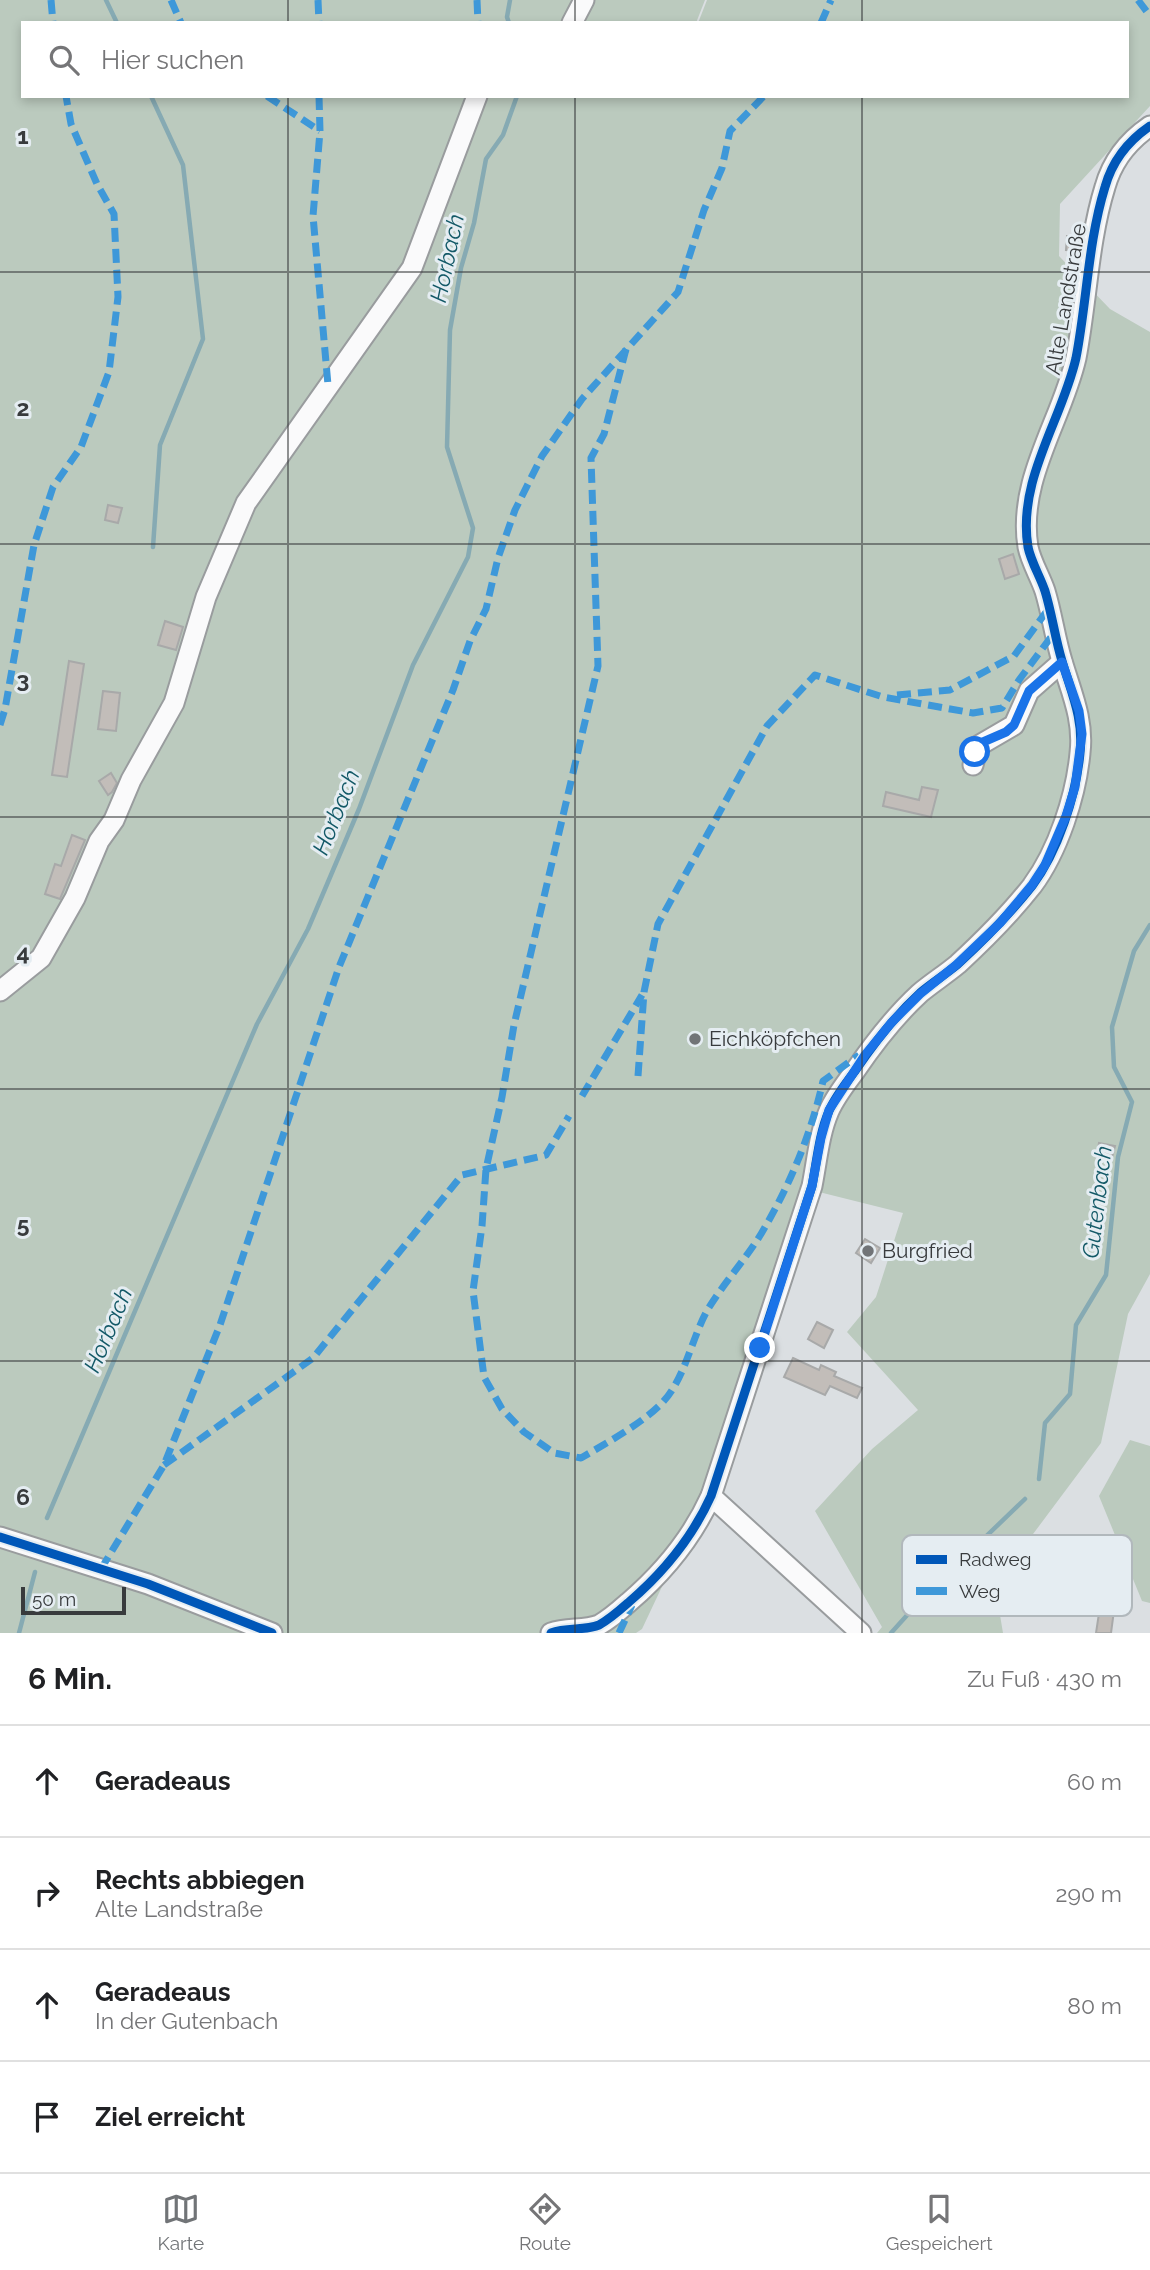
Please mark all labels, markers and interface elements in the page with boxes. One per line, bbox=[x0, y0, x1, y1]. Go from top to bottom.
search box bbox=[21, 21, 1129, 98]
icon: search bbox=[45, 41, 83, 79]
text: Hier suchen bbox=[101, 45, 244, 75]
text: 1 bbox=[17, 122, 29, 149]
water label: Horbach bbox=[424, 211, 469, 304]
street label: Alte Landstraße bbox=[1040, 221, 1091, 377]
text: 2 bbox=[17, 394, 29, 421]
text: 3 bbox=[17, 666, 29, 693]
route start bbox=[959, 736, 990, 767]
water label: Horbach bbox=[306, 765, 365, 858]
text: 4 bbox=[16, 939, 30, 966]
place label: Eichköpfchen bbox=[709, 1026, 841, 1051]
marker: Eichköpfchen bbox=[687, 1031, 703, 1047]
water label: Gutenbach bbox=[1076, 1144, 1117, 1260]
text: 5 bbox=[17, 1211, 30, 1238]
place label: Burgfried bbox=[882, 1238, 973, 1263]
marker: Burgfried bbox=[860, 1243, 876, 1259]
water label: Horbach bbox=[78, 1283, 137, 1376]
route end bbox=[744, 1332, 775, 1363]
text: 6 bbox=[16, 1483, 30, 1510]
legend bbox=[902, 1535, 1132, 1616]
text: Radweg bbox=[959, 1548, 1031, 1570]
text: Weg bbox=[959, 1580, 1001, 1602]
scale bar bbox=[21, 1584, 126, 1616]
text: 50 m bbox=[32, 1588, 76, 1610]
text: 6 Min. bbox=[28, 1661, 112, 1696]
text: Zu Fuß · 430 m bbox=[967, 1665, 1122, 1692]
icon: ahead bbox=[28, 1762, 66, 1800]
text: Geradeaus bbox=[95, 1766, 231, 1796]
text: 60 m bbox=[1067, 1768, 1122, 1795]
text: Rechts abbiegen bbox=[95, 1865, 305, 1895]
icon: right bbox=[28, 1874, 66, 1912]
text: 290 m bbox=[1055, 1880, 1122, 1907]
text: Alte Landstraße bbox=[95, 1895, 263, 1922]
text: Geradeaus bbox=[95, 1977, 231, 2007]
icon: ahead bbox=[28, 1986, 66, 2024]
text: 80 m bbox=[1067, 1992, 1122, 2019]
text: In der Gutenbach bbox=[95, 2007, 279, 2034]
icon: arrive bbox=[28, 2098, 66, 2136]
text: Ziel erreicht bbox=[95, 2102, 245, 2132]
tab: Karte bbox=[157, 2190, 204, 2254]
tab: Route bbox=[519, 2190, 571, 2254]
tab: Gespeichert bbox=[886, 2190, 993, 2254]

